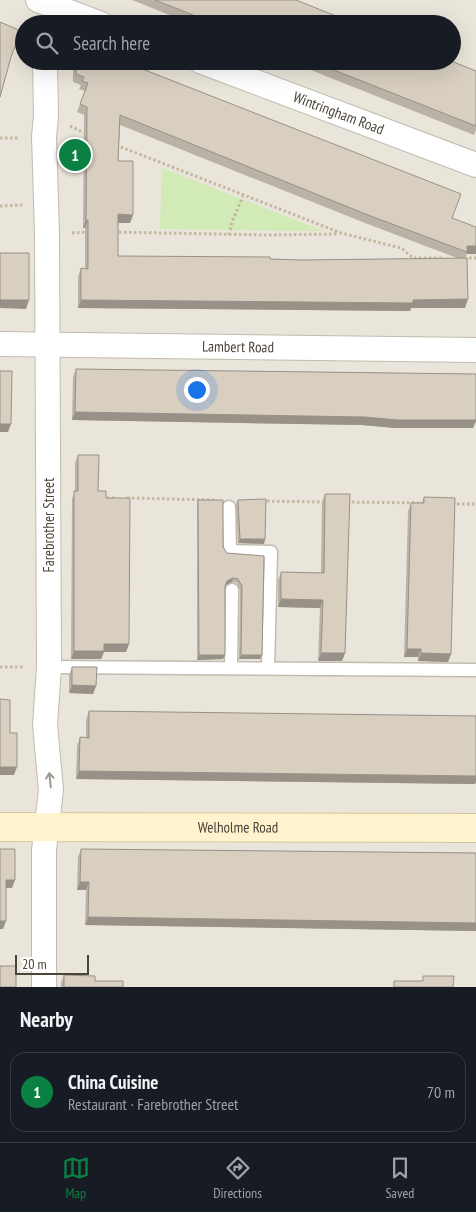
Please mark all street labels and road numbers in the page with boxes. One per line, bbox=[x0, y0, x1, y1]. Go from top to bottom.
street label: Wintringham Road bbox=[291, 87, 387, 138]
street label: Lambert Road bbox=[202, 337, 274, 356]
street label: Farebrother Street bbox=[39, 478, 58, 572]
street label: Welholme Road bbox=[198, 817, 278, 837]

